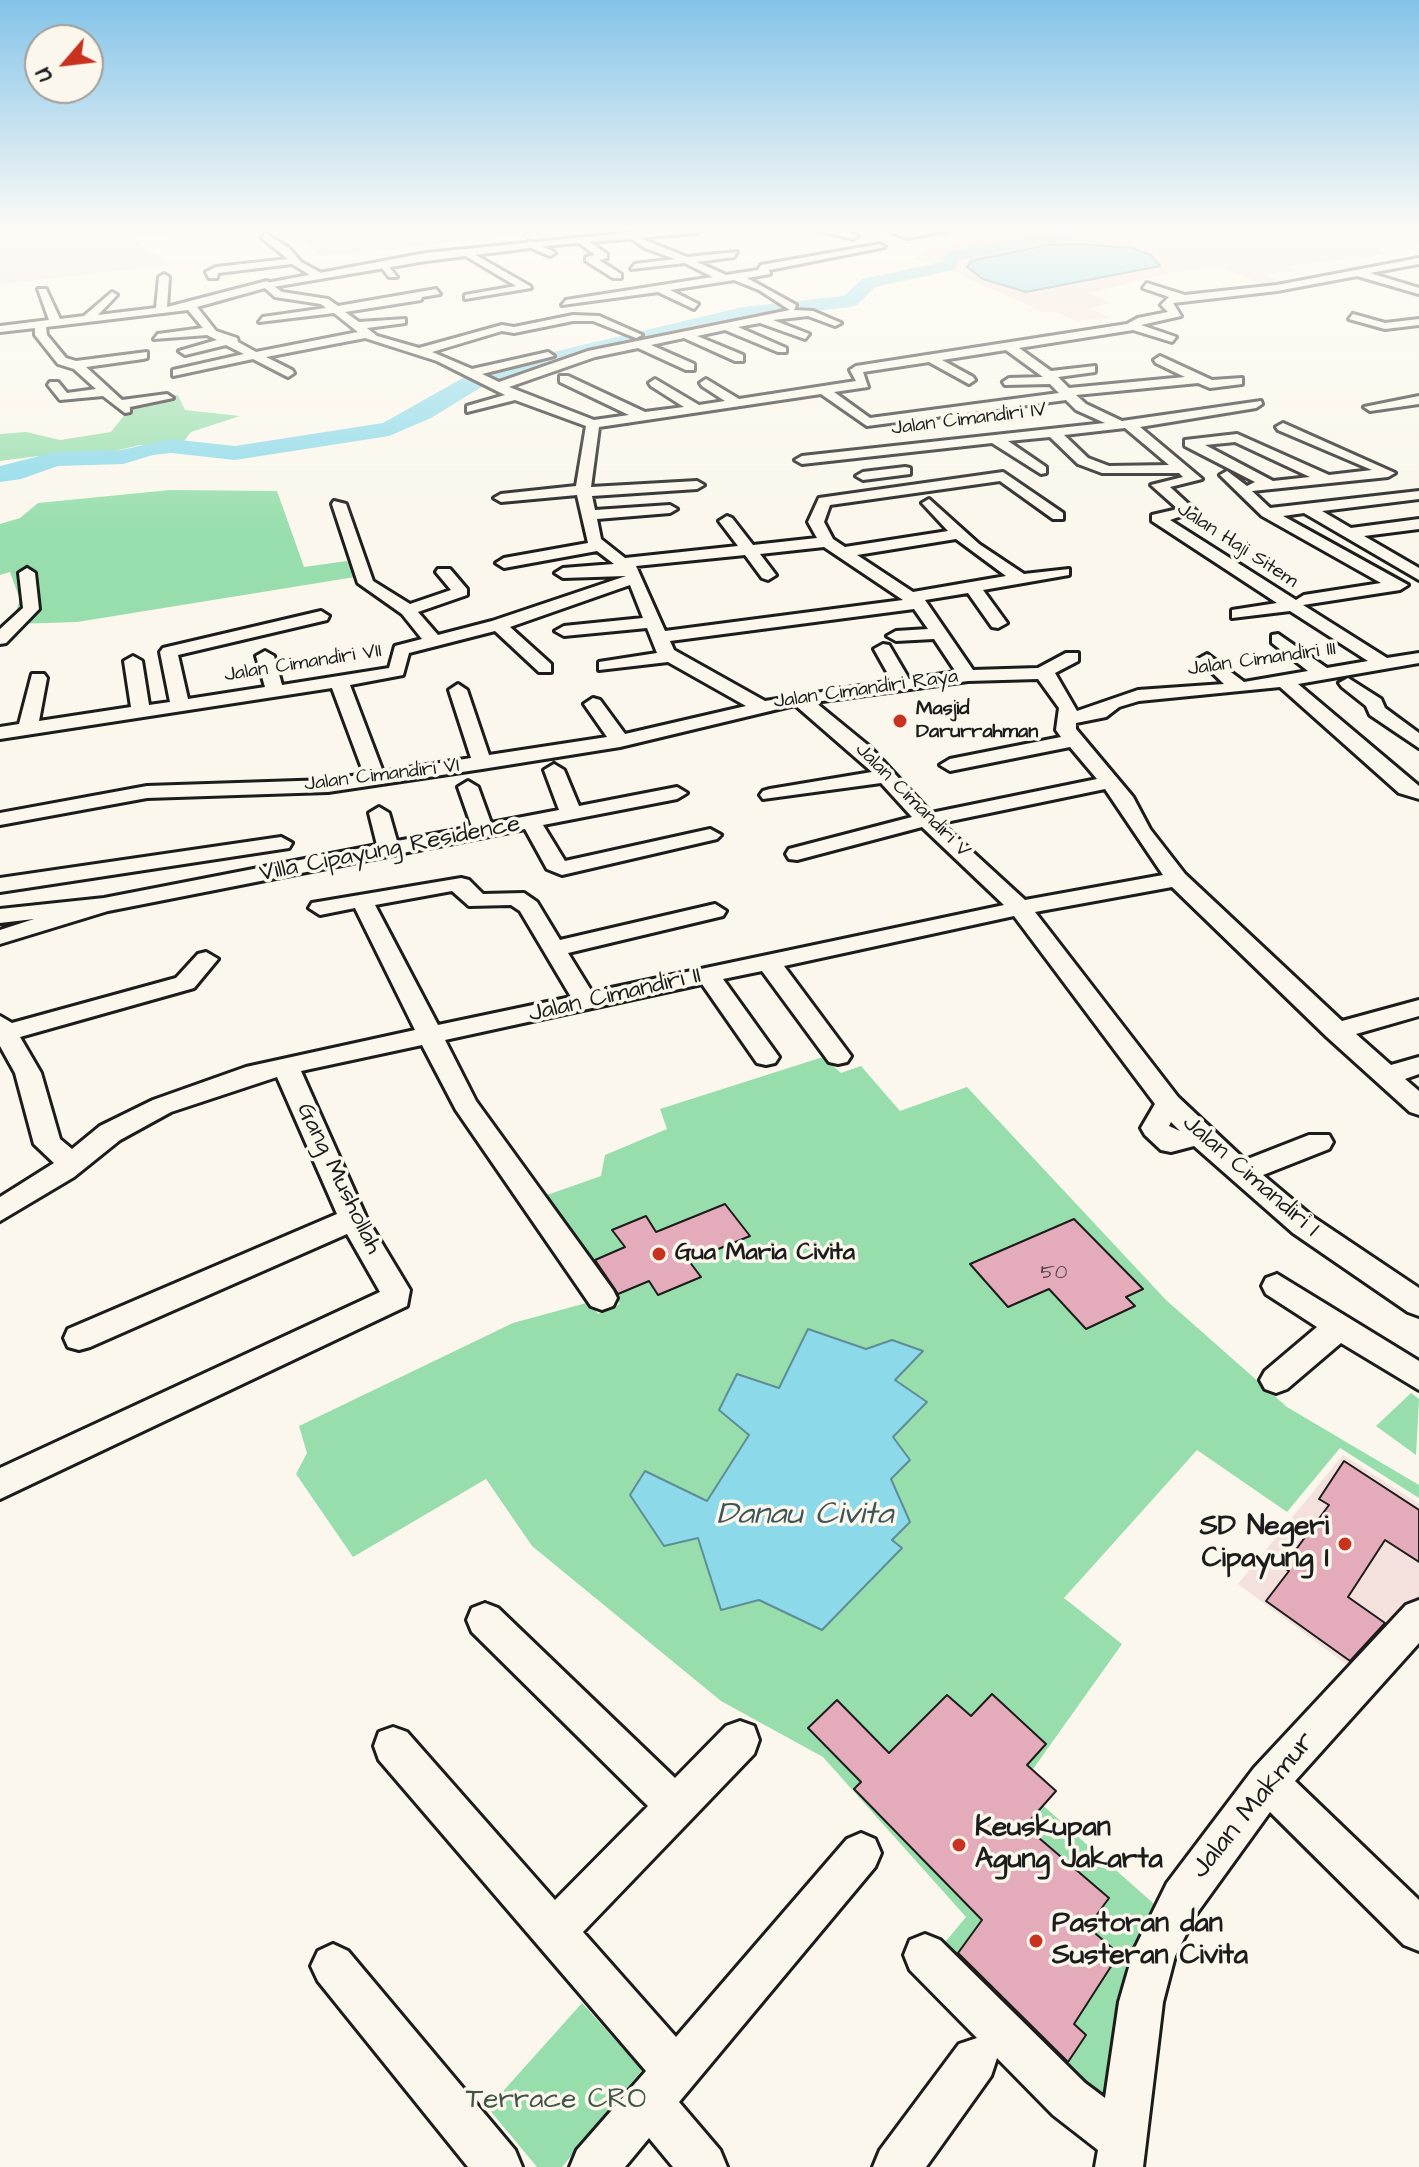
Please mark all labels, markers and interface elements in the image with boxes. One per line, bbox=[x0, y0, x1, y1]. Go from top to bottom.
north arrow bbox=[24, 24, 104, 104]
text: U bbox=[28, 62, 61, 87]
street label: Jalan Cimandiri IV bbox=[890, 399, 1048, 441]
street label: Jalan Haji Sitem bbox=[1172, 498, 1302, 594]
street label: Jalan Cimandiri III bbox=[1186, 638, 1338, 682]
street label: Jalan Cimandiri VII bbox=[223, 640, 383, 688]
street label: Jalan Cimandiri Raya bbox=[772, 665, 960, 715]
place label: Masjid Darurrahman bbox=[916, 698, 1038, 745]
marker: Masjid Darurrahman bbox=[891, 712, 909, 730]
street label: Jalan Cimandiri V bbox=[849, 738, 975, 864]
street label: Jalan Cimandiri VI bbox=[303, 755, 461, 797]
street label: Villa Cipayung Residence bbox=[257, 811, 523, 889]
street label: Jalan Cimandiri II bbox=[526, 962, 704, 1030]
street label: Gang Mushollah bbox=[289, 1099, 387, 1259]
street label: Jalan Cimandiri I bbox=[1176, 1110, 1324, 1244]
place label: Gua Maria Civita bbox=[675, 1240, 855, 1268]
marker: Gua Maria Civita bbox=[650, 1245, 668, 1263]
house number: 50 bbox=[1041, 1262, 1067, 1286]
water label: Danau Civita bbox=[717, 1497, 893, 1535]
place label: SD Negeri Cipayung I bbox=[1200, 1511, 1329, 1577]
marker: SD Negeri Cipayung I bbox=[1336, 1535, 1354, 1553]
street label: Jalan Makmur bbox=[1185, 1726, 1323, 1886]
place label: Keuskupan Agung Jakarta bbox=[975, 1812, 1163, 1878]
marker: Keuskupan Agung Jakarta bbox=[950, 1836, 968, 1854]
place label: Pastoran dan Susteran Civita bbox=[1052, 1908, 1248, 1974]
marker: Pastoran dan Susteran Civita bbox=[1027, 1932, 1045, 1950]
park label: Terrace CRO bbox=[466, 2084, 646, 2118]

